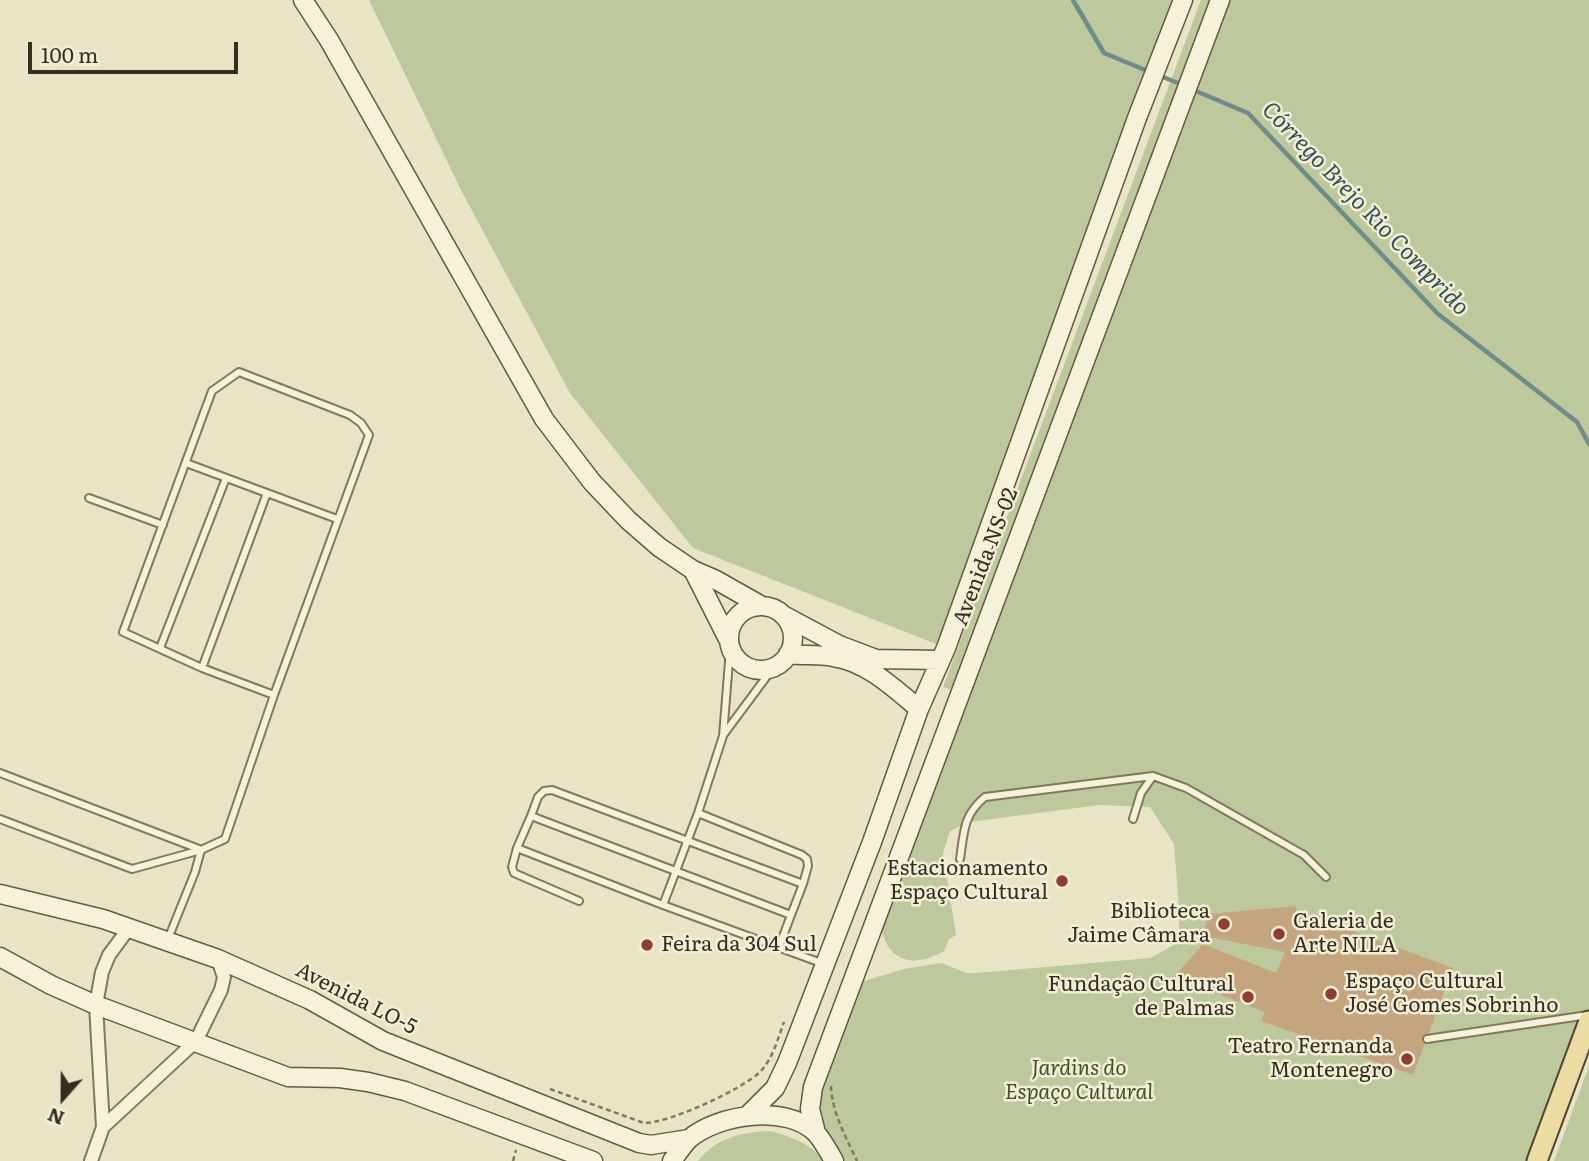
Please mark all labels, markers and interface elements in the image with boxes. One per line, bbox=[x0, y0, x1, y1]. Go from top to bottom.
scale bar bbox=[32, 28, 242, 72]
text: 100 m bbox=[41, 38, 98, 69]
water label: Córrego Brejo Rio Comprido bbox=[1256, 96, 1474, 322]
street label: Avenida NS-02 bbox=[948, 485, 1024, 629]
place label: Estacionamento Espaço Cultural bbox=[886, 856, 1048, 906]
marker: Estacionamento Espaço Cultural bbox=[1054, 873, 1070, 889]
place label: Biblioteca Jaime Câmara bbox=[1067, 899, 1210, 949]
place label: Galeria de Arte NILA bbox=[1293, 909, 1396, 959]
marker: Biblioteca Jaime Câmara bbox=[1216, 916, 1232, 932]
marker: Galeria de Arte NILA bbox=[1271, 926, 1287, 942]
place label: Feira da 304 Sul bbox=[661, 932, 817, 958]
marker: Feira da 304 Sul bbox=[639, 937, 655, 953]
street label: Avenida LO-5 bbox=[291, 958, 421, 1040]
place label: Espaço Cultural José Gomes Sobrinho bbox=[1345, 969, 1559, 1019]
place label: Fundação Cultural de Palmas bbox=[1048, 972, 1234, 1022]
marker: Espaço Cultural José Gomes Sobrinho bbox=[1323, 986, 1339, 1002]
marker: Fundação Cultural de Palmas bbox=[1240, 989, 1256, 1005]
place label: Teatro Fernanda Montenegro bbox=[1227, 1034, 1393, 1084]
marker: Teatro Fernanda Montenegro bbox=[1399, 1051, 1415, 1067]
park label: Jardins do Espaço Cultural bbox=[1005, 1056, 1153, 1106]
north arrow bbox=[28, 1063, 98, 1133]
text: N bbox=[43, 1102, 68, 1134]

